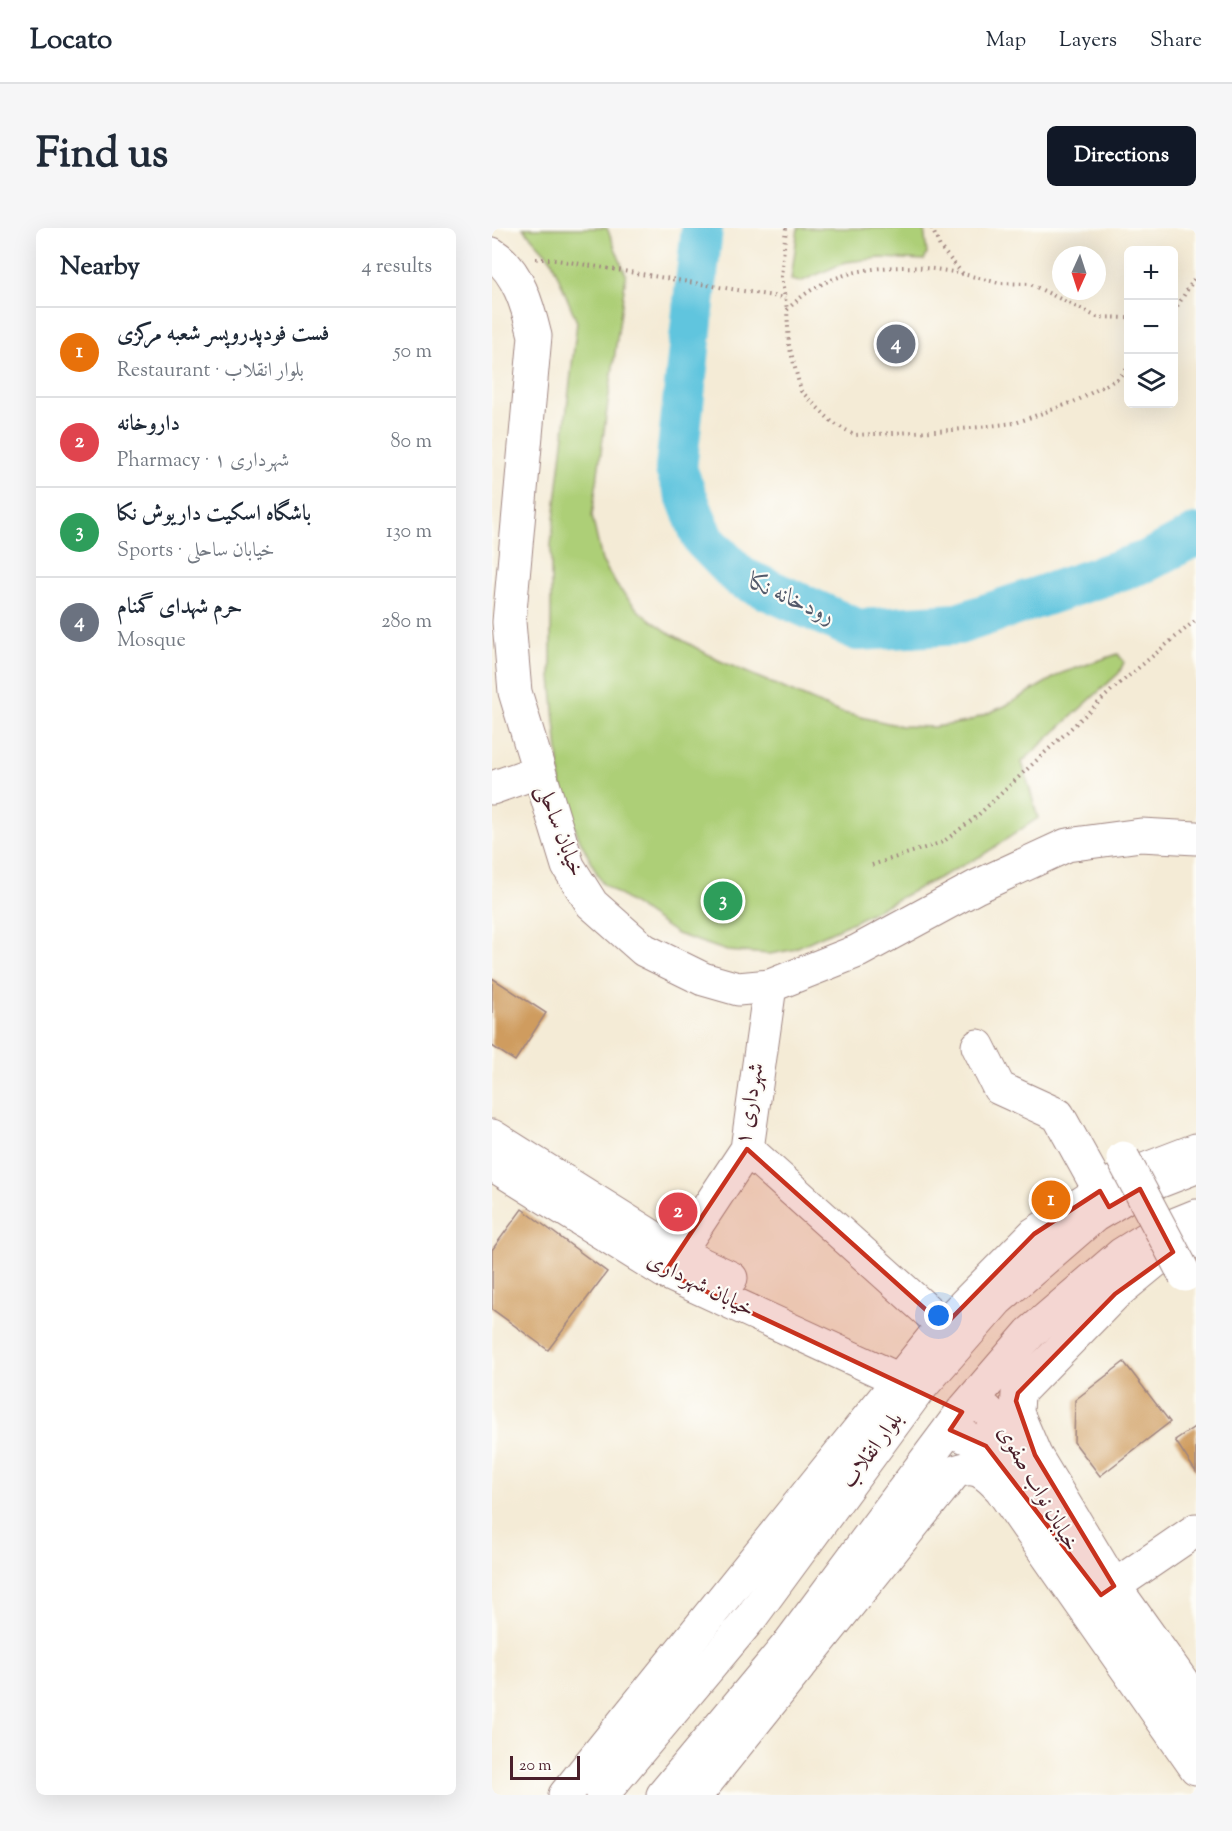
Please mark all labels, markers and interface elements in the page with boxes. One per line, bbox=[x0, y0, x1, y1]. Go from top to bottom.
text: Locato bbox=[30, 21, 112, 61]
text: Map bbox=[986, 26, 1026, 56]
text: Layers bbox=[1059, 26, 1117, 56]
text: Share bbox=[1150, 26, 1202, 56]
text: Find us bbox=[36, 126, 168, 186]
button: Directions bbox=[1047, 126, 1196, 186]
north arrow bbox=[1052, 246, 1106, 300]
map controls bbox=[1124, 246, 1178, 408]
button: + bbox=[1124, 246, 1178, 300]
text: Nearby bbox=[60, 249, 140, 286]
text: 4 results bbox=[361, 253, 432, 282]
button: − bbox=[1124, 300, 1178, 354]
text: فست فودپدروپسر شعبه مرکزی bbox=[117, 319, 330, 351]
pin: 4 bbox=[876, 322, 916, 366]
text: 1 bbox=[76, 338, 83, 367]
text: 50 m bbox=[394, 338, 432, 367]
button: layers bbox=[1124, 354, 1178, 408]
text: Restaurant · بلوار انقلاب bbox=[117, 357, 304, 386]
text: داروخانه bbox=[117, 409, 180, 441]
text: 2 bbox=[75, 428, 84, 457]
text: 80 m bbox=[391, 428, 432, 457]
text: Pharmacy · شهرداری ۱ bbox=[117, 447, 289, 476]
text: باشگاه اسکیت داریوش نکا bbox=[117, 499, 311, 531]
text: 3 bbox=[75, 518, 84, 547]
text: 130 m bbox=[386, 518, 432, 547]
text: Sports · خیابان ساحلی bbox=[117, 537, 275, 566]
water label: رودخانه نکا bbox=[741, 565, 840, 634]
text: حرم شهدای گمنام bbox=[117, 592, 242, 624]
text: 4 bbox=[74, 608, 85, 637]
text: 280 m bbox=[381, 608, 432, 637]
text: Mosque bbox=[117, 627, 186, 656]
street label: خیابان ساحلی bbox=[527, 780, 591, 882]
pin: 3 bbox=[704, 878, 742, 924]
street label: شهرداری ۱ bbox=[728, 1060, 774, 1148]
pin: 1 bbox=[1032, 1178, 1070, 1222]
pin: 2 bbox=[658, 1190, 698, 1234]
street label: خیابان شهرداری bbox=[641, 1245, 759, 1327]
your location bbox=[924, 1301, 953, 1330]
street label: بلوار انقلاب bbox=[834, 1406, 912, 1496]
street label: خیابان نواب صفوی bbox=[988, 1420, 1086, 1558]
scale bar bbox=[510, 1753, 580, 1780]
text: 20 m bbox=[519, 1755, 552, 1778]

